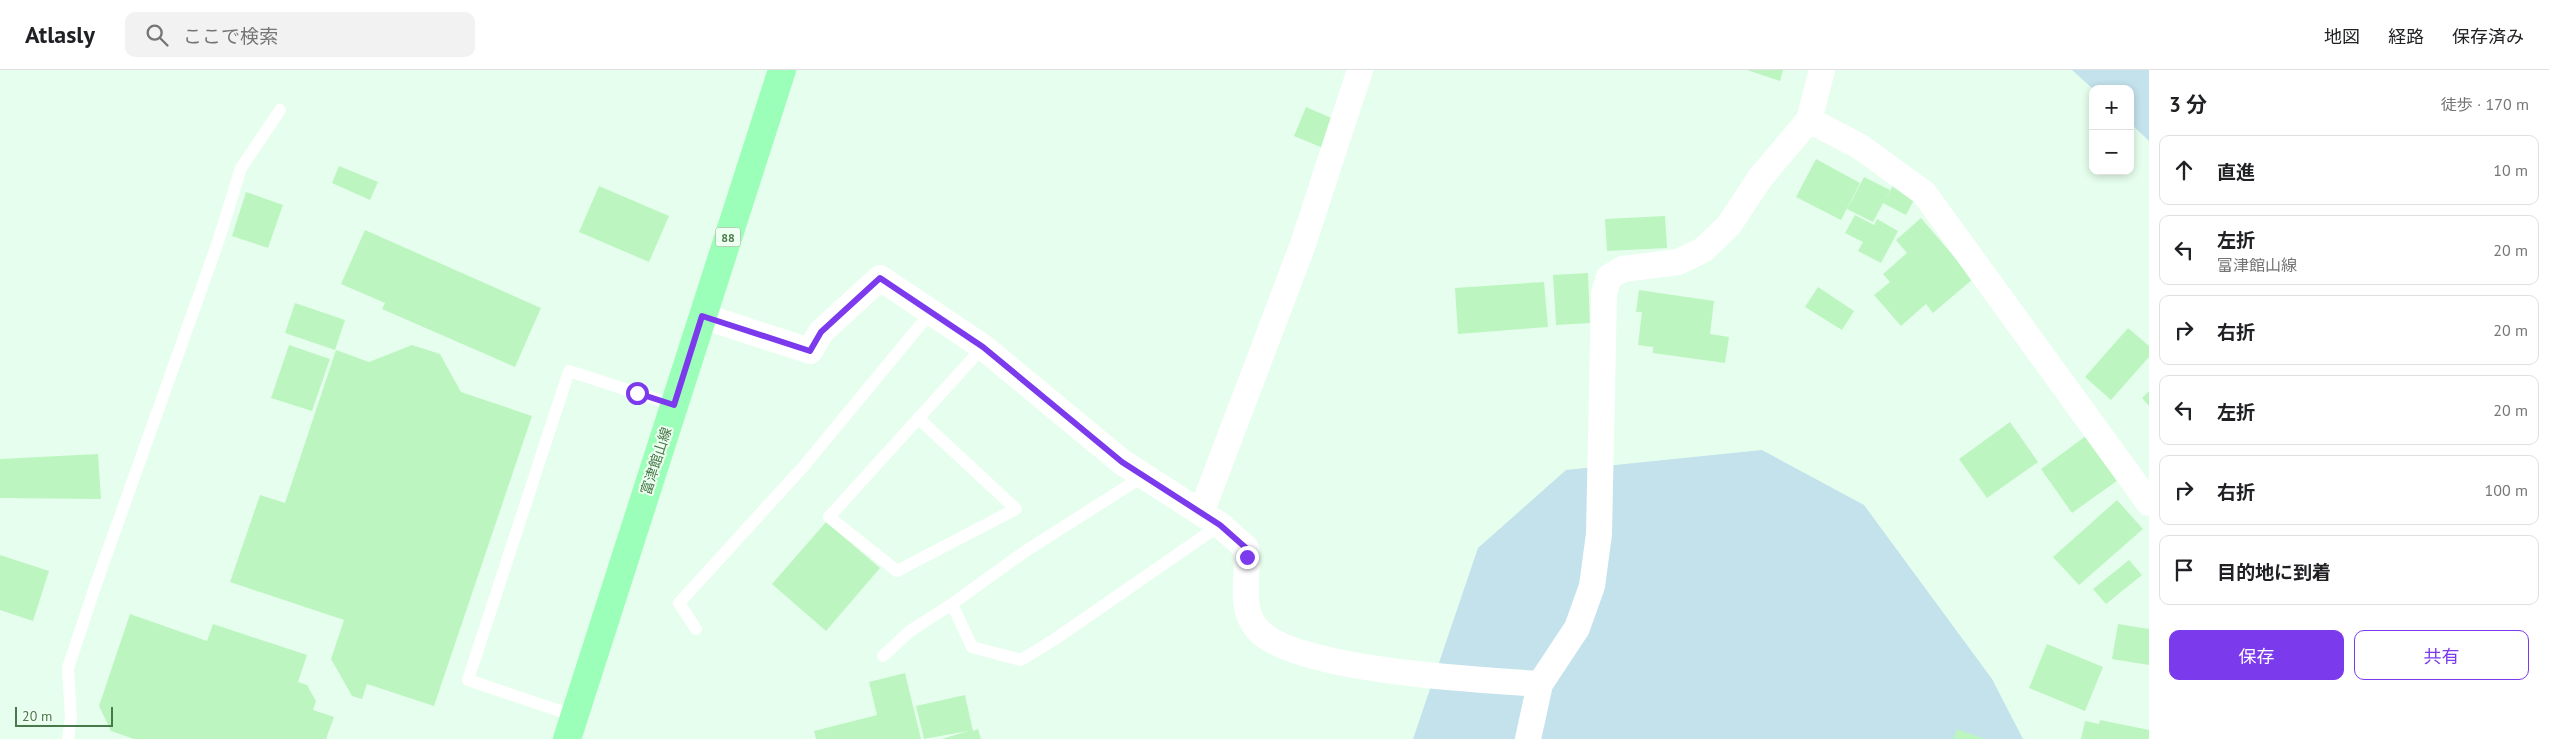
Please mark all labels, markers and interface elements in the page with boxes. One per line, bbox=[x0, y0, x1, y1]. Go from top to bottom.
search box bbox=[125, 12, 475, 57]
text: Atlasly bbox=[25, 19, 95, 50]
icon: search bbox=[143, 21, 171, 49]
text: ここで検索 bbox=[183, 24, 278, 48]
text: 地図 bbox=[2324, 25, 2360, 48]
text: 経路 bbox=[2388, 25, 2424, 48]
text: 保存済み bbox=[2452, 25, 2524, 48]
map controls bbox=[2089, 85, 2134, 175]
button: + bbox=[2089, 85, 2134, 130]
text: 3 分 bbox=[2169, 91, 2207, 118]
text: 徒歩 · 170 m bbox=[2441, 94, 2529, 114]
button: − bbox=[2089, 130, 2134, 175]
icon: ahead bbox=[2170, 156, 2198, 184]
text: 直進 bbox=[2217, 160, 2255, 184]
text: 10 m bbox=[2493, 160, 2528, 180]
road number: 88 bbox=[716, 228, 740, 246]
text: 左折 bbox=[2217, 228, 2255, 252]
icon: left bbox=[2170, 236, 2198, 264]
text: 20 m bbox=[2493, 240, 2528, 260]
text: 富津館山線 bbox=[2217, 255, 2297, 275]
icon: right bbox=[2170, 316, 2198, 344]
text: 右折 bbox=[2217, 320, 2255, 344]
text: 20 m bbox=[2493, 320, 2528, 340]
route start bbox=[626, 382, 649, 405]
icon: left bbox=[2170, 396, 2198, 424]
text: 左折 bbox=[2217, 400, 2255, 424]
text: 20 m bbox=[2493, 400, 2528, 420]
street label: 富津館山線 bbox=[637, 425, 675, 497]
icon: right bbox=[2170, 476, 2198, 504]
text: 右折 bbox=[2217, 480, 2255, 504]
text: 100 m bbox=[2485, 480, 2528, 500]
route end bbox=[1236, 546, 1259, 569]
icon: arrive bbox=[2170, 556, 2198, 584]
text: 目的地に到着 bbox=[2217, 560, 2331, 584]
button: 保存 bbox=[2169, 630, 2344, 680]
button: 共有 bbox=[2354, 630, 2529, 680]
scale bar bbox=[15, 704, 112, 727]
text: 20 m bbox=[22, 707, 52, 725]

